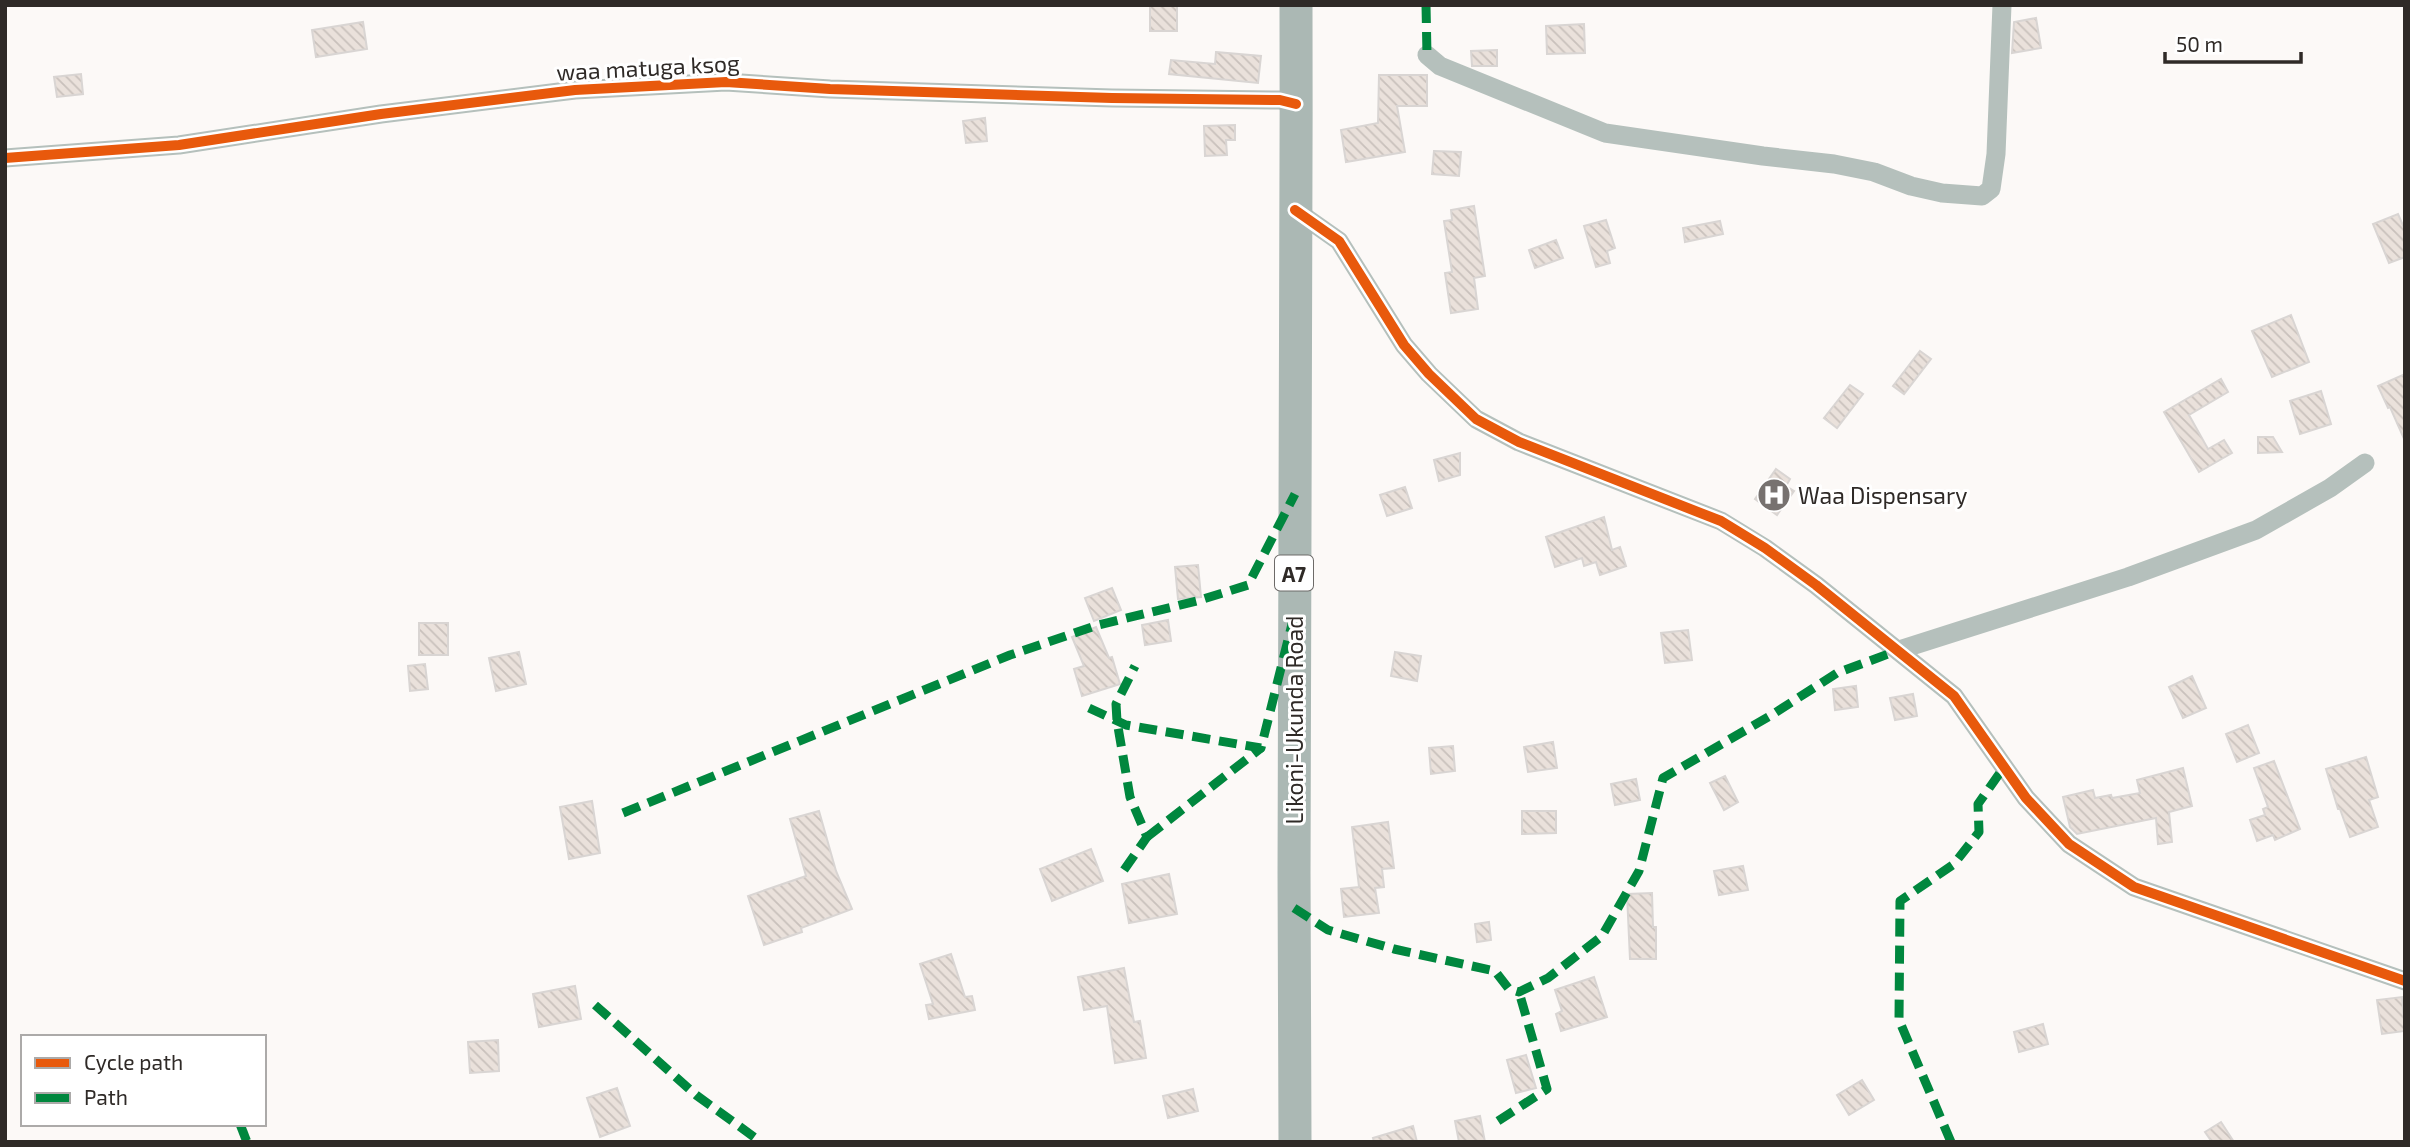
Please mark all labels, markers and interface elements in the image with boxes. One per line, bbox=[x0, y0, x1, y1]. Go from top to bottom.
scale bar bbox=[2165, 21, 2302, 65]
text: 50 m bbox=[2176, 31, 2223, 56]
street label: waa matuga ksog bbox=[556, 48, 741, 86]
hospital icon: Waa Dispensary bbox=[1755, 476, 1793, 514]
place label: Waa Dispensary bbox=[1798, 481, 1967, 509]
road number: A7 bbox=[1275, 556, 1313, 590]
street label: Likoni-Ukunda Road bbox=[1280, 616, 1308, 824]
legend bbox=[21, 1035, 266, 1126]
text: Cycle path bbox=[84, 1049, 183, 1074]
text: Path bbox=[84, 1084, 128, 1109]

